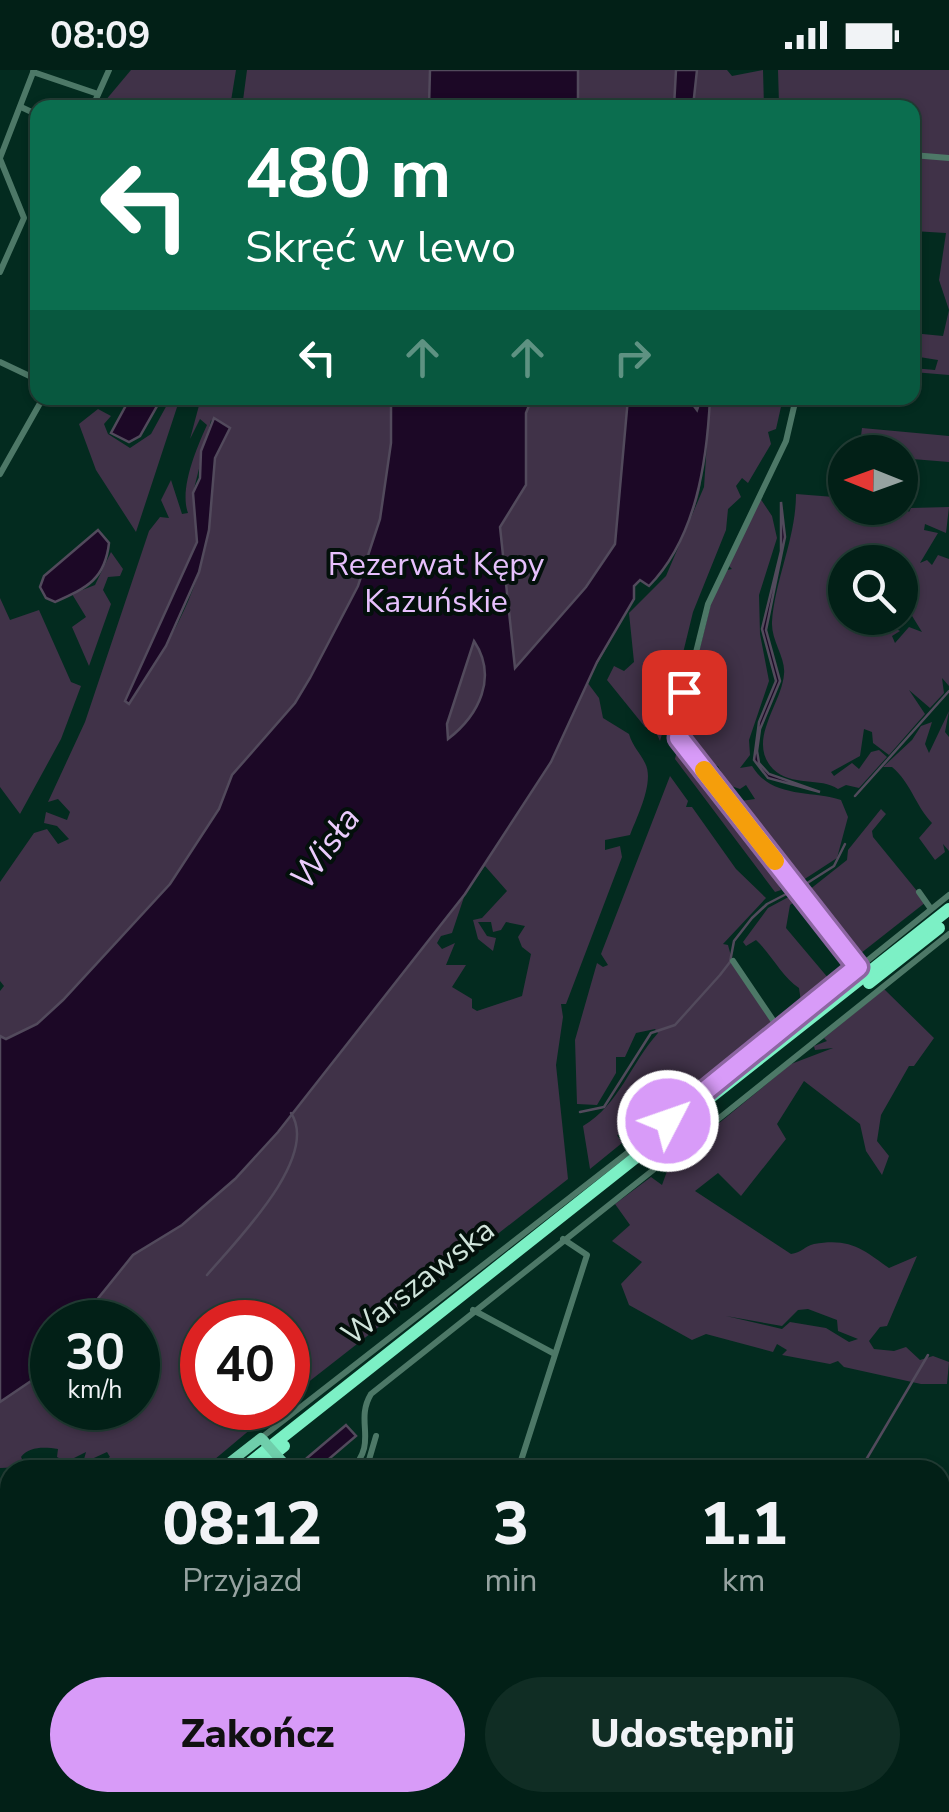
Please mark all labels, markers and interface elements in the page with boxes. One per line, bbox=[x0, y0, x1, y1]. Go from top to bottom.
text: 08:09 bbox=[50, 10, 151, 61]
text: 480 m bbox=[245, 126, 451, 222]
icon: left bbox=[80, 140, 210, 270]
text: Skręć w lewo bbox=[245, 217, 516, 278]
icon: left bbox=[290, 330, 345, 385]
icon: ahead bbox=[395, 330, 450, 385]
icon: ahead bbox=[500, 330, 555, 385]
icon: right bbox=[605, 330, 660, 385]
north arrow bbox=[828, 435, 918, 525]
map controls bbox=[828, 435, 918, 635]
park label: Rezerwat Kępy Kazuńskie bbox=[328, 543, 545, 623]
button: search bbox=[828, 545, 918, 635]
pin bbox=[642, 650, 727, 735]
icon: arrive bbox=[657, 665, 712, 720]
water label: Wisła bbox=[279, 797, 371, 899]
position arrow bbox=[616, 1069, 720, 1173]
street label: Warszawska bbox=[333, 1209, 503, 1355]
speed limit sign: 40 bbox=[180, 1300, 310, 1430]
text: 30 bbox=[65, 1318, 125, 1387]
text: km/h bbox=[67, 1373, 123, 1407]
text: 08:12 bbox=[162, 1483, 322, 1565]
text: 3 bbox=[493, 1483, 529, 1565]
text: 1.1 bbox=[700, 1483, 788, 1565]
text: Przyjazd bbox=[182, 1559, 302, 1602]
text: min bbox=[484, 1559, 537, 1602]
text: km bbox=[722, 1559, 765, 1602]
button: Zakończ bbox=[50, 1677, 465, 1792]
button: Udostępnij bbox=[485, 1677, 900, 1792]

